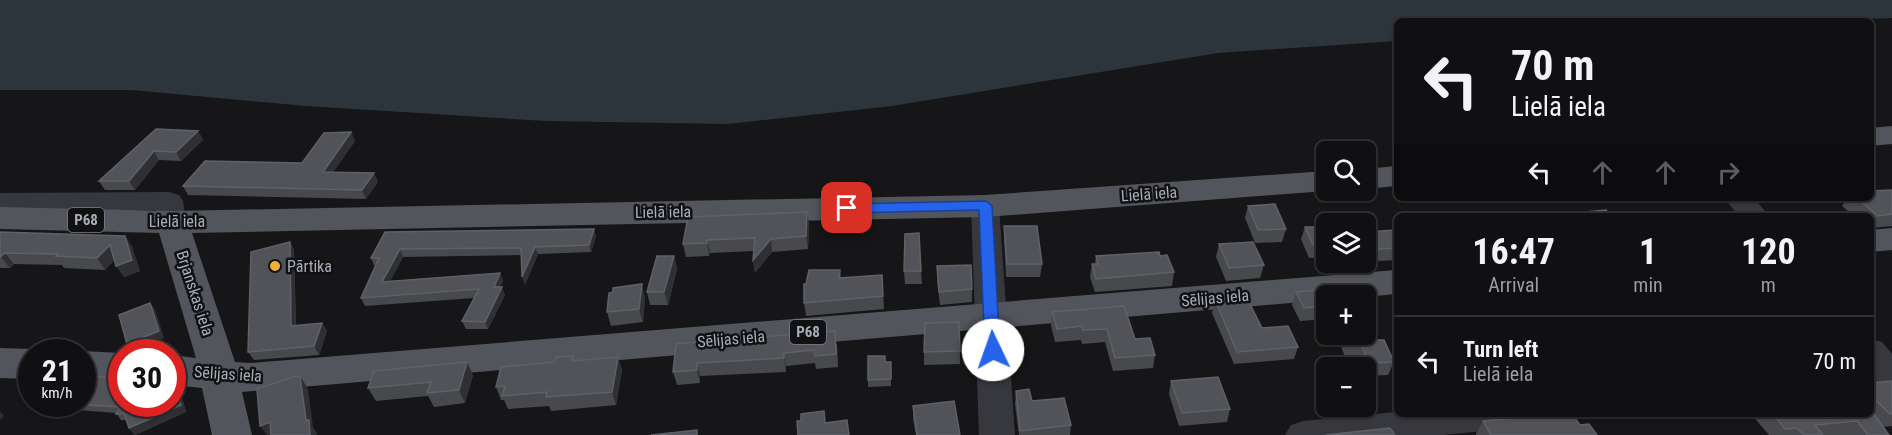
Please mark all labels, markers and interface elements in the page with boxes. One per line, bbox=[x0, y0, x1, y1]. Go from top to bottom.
text: 70 m bbox=[1511, 41, 1594, 90]
icon: left bbox=[1412, 42, 1490, 120]
text: Lielā iela bbox=[1511, 91, 1606, 123]
map controls bbox=[1316, 141, 1376, 417]
button: search bbox=[1316, 141, 1376, 201]
icon: left bbox=[1523, 156, 1556, 189]
icon: ahead bbox=[1586, 156, 1619, 189]
icon: ahead bbox=[1649, 156, 1682, 189]
icon: right bbox=[1712, 156, 1745, 189]
pin bbox=[821, 182, 872, 233]
street label: Lielā iela bbox=[1120, 183, 1178, 205]
icon: arrive bbox=[830, 191, 863, 224]
street label: Lielā iela bbox=[635, 202, 691, 222]
road number: P68 bbox=[68, 208, 104, 232]
street label: Lielā iela bbox=[149, 212, 205, 231]
button: layers bbox=[1316, 213, 1376, 273]
text: 16:47 bbox=[1472, 231, 1555, 273]
text: 1 bbox=[1639, 231, 1657, 273]
text: 120 bbox=[1741, 231, 1796, 273]
street label: Brjanskas iela bbox=[172, 248, 218, 338]
place label: Pārtika bbox=[287, 257, 332, 276]
marker: Pārtika bbox=[268, 259, 282, 273]
text: Arrival bbox=[1488, 273, 1539, 297]
text: min bbox=[1633, 273, 1663, 297]
text: m bbox=[1761, 273, 1776, 297]
button: + bbox=[1316, 285, 1376, 345]
street label: Sēlijas iela bbox=[1180, 286, 1250, 310]
position arrow bbox=[961, 318, 1025, 382]
road number: P68 bbox=[790, 320, 826, 344]
street label: Sēlijas iela bbox=[696, 327, 766, 351]
text: Turn left bbox=[1463, 337, 1538, 362]
speed limit sign: 30 bbox=[108, 339, 186, 417]
icon: left bbox=[1412, 345, 1445, 378]
text: 70 m bbox=[1813, 349, 1856, 374]
text: 21 bbox=[42, 353, 72, 388]
button: − bbox=[1316, 357, 1376, 417]
street label: Sēlijas iela bbox=[193, 362, 263, 386]
text: Lielā iela bbox=[1463, 362, 1533, 386]
text: km/h bbox=[42, 384, 72, 402]

